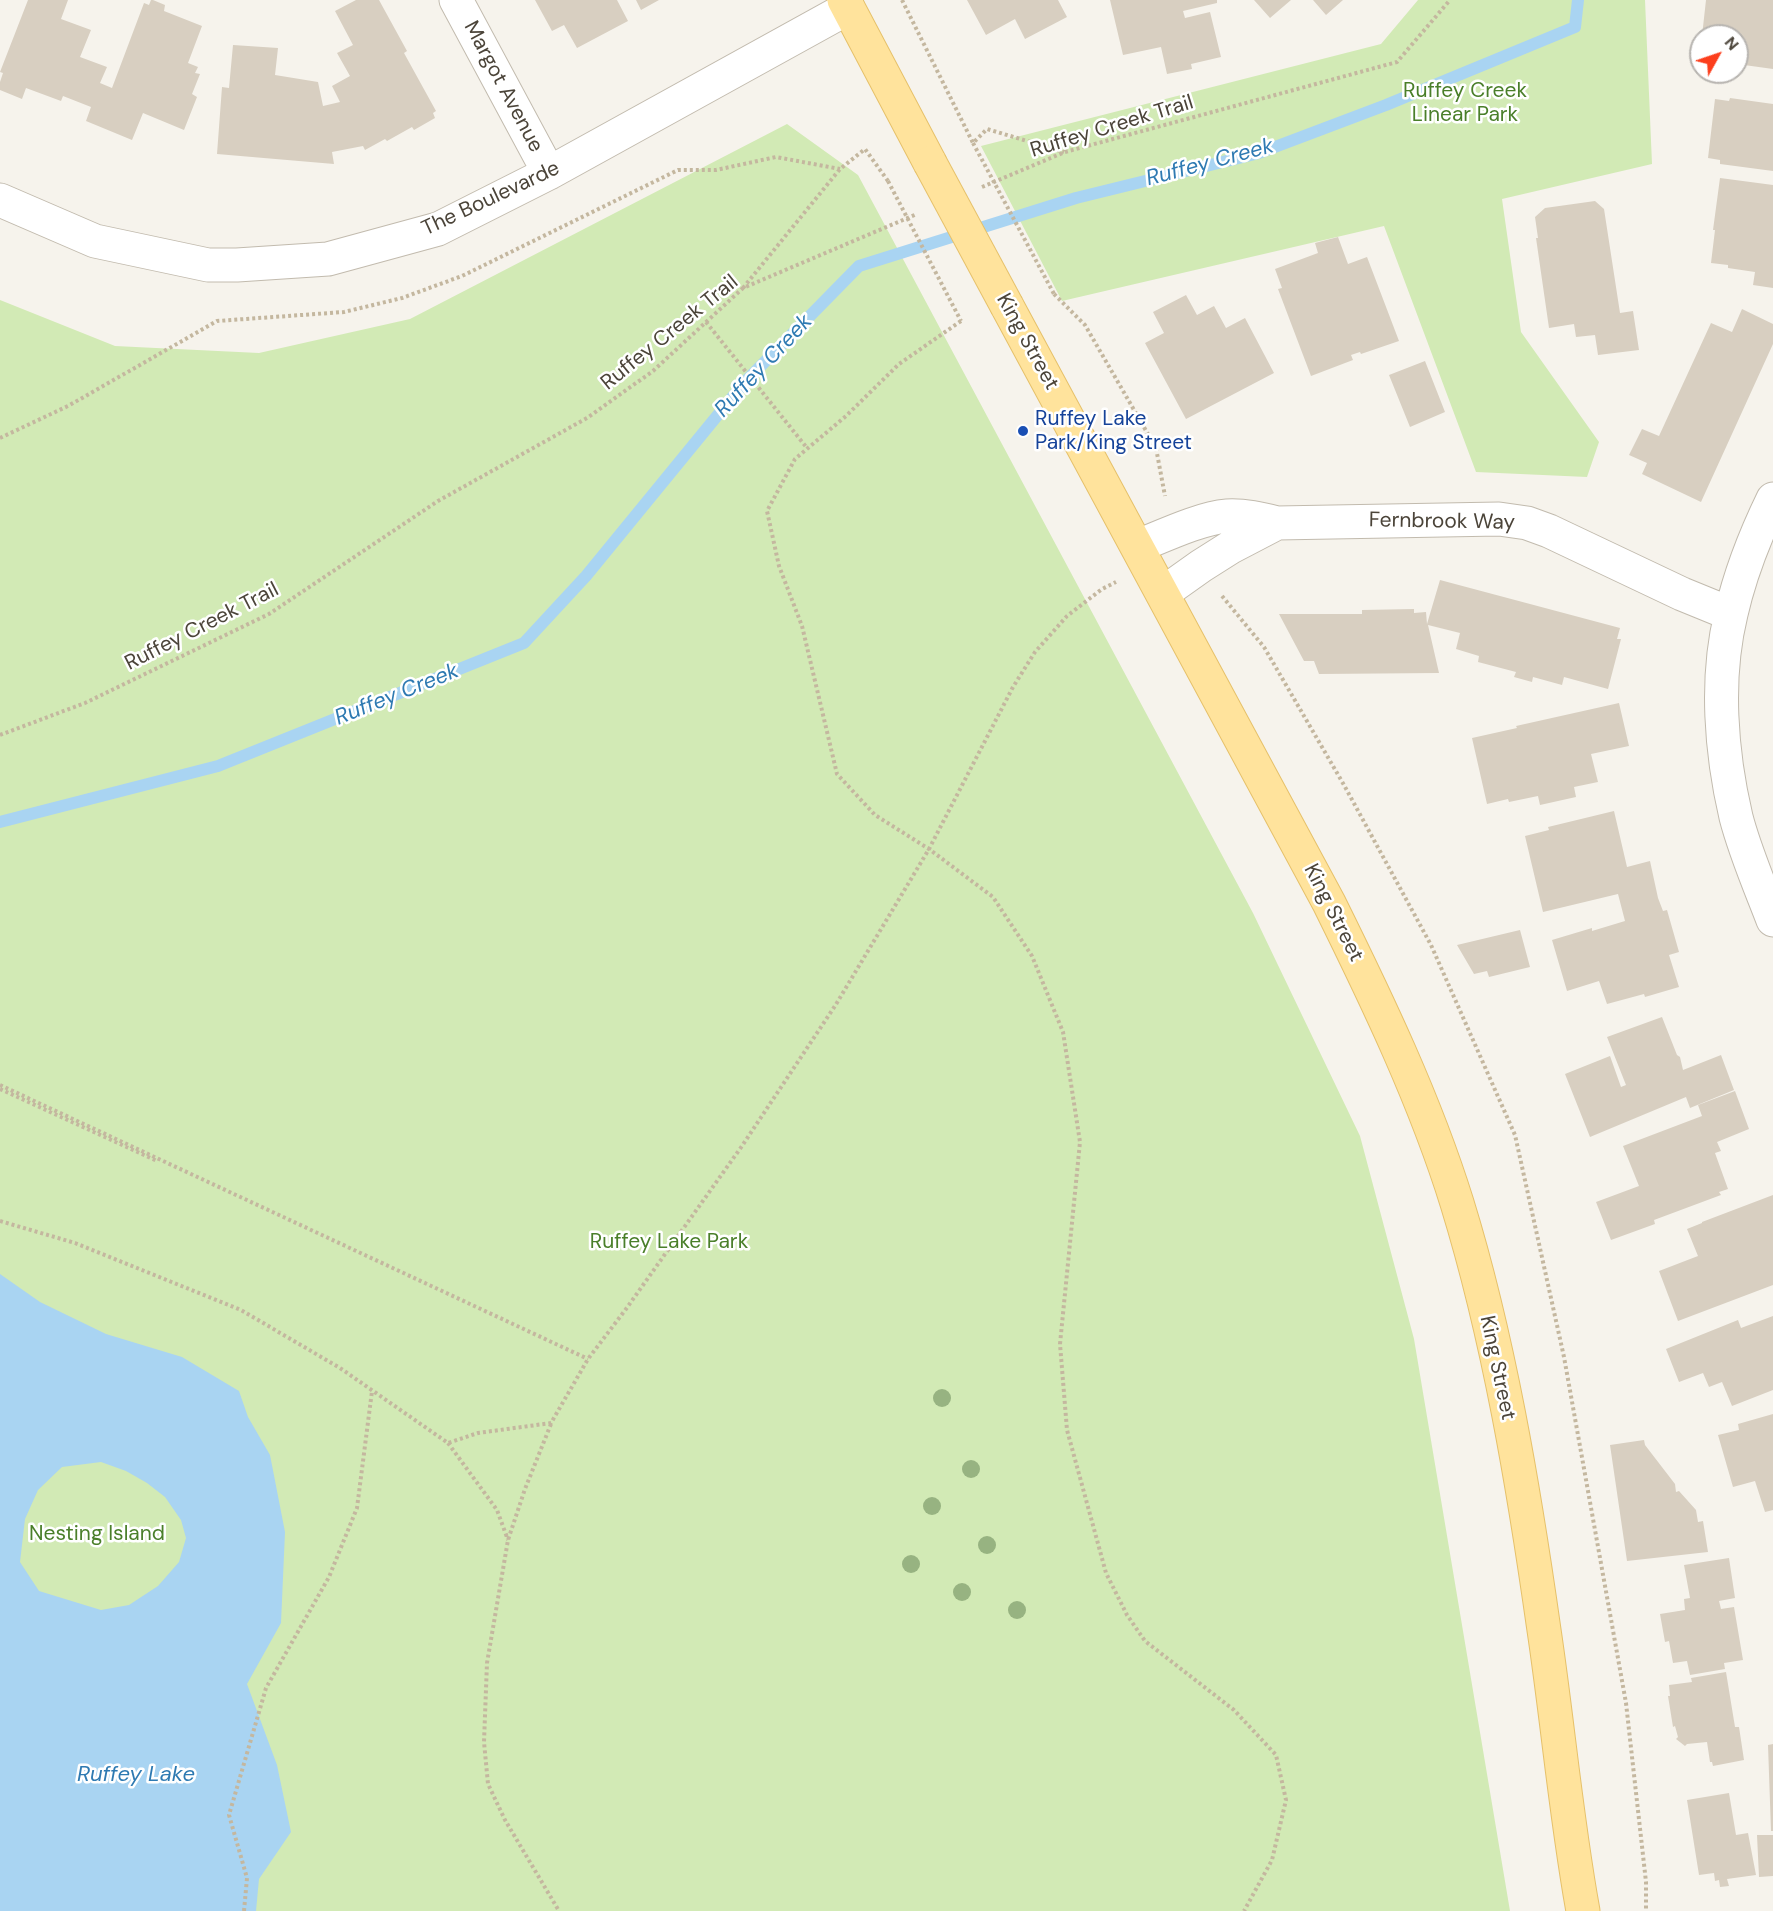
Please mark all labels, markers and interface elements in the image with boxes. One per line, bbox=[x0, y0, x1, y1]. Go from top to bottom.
street label: Margot Avenue bbox=[458, 17, 548, 157]
north arrow bbox=[1689, 24, 1749, 84]
text: N bbox=[1720, 32, 1743, 55]
park label: Ruffey Creek Linear Park bbox=[1403, 78, 1527, 128]
street label: Ruffey Creek Trail bbox=[1027, 90, 1197, 164]
water label: Ruffey Creek bbox=[1143, 133, 1277, 193]
street label: The Boulevarde bbox=[418, 156, 564, 242]
street label: Ruffey Creek Trail bbox=[596, 270, 744, 396]
street label: King Street bbox=[990, 289, 1064, 395]
water label: Ruffey Creek bbox=[710, 309, 818, 423]
place label: Ruffey Lake Park/King Street bbox=[1035, 406, 1192, 456]
marker: Ruffey Lake Park/King Street bbox=[1016, 424, 1030, 438]
street label: Fernbrook Way bbox=[1369, 508, 1515, 536]
street label: Ruffey Creek Trail bbox=[121, 577, 283, 677]
water label: Ruffey Creek bbox=[331, 658, 463, 732]
street label: King Street bbox=[1298, 860, 1368, 966]
park label: Ruffey Lake Park bbox=[590, 1229, 748, 1255]
street label: King Street bbox=[1474, 1313, 1520, 1423]
park label: Nesting Island bbox=[29, 1521, 165, 1547]
water label: Ruffey Lake bbox=[77, 1762, 195, 1788]

